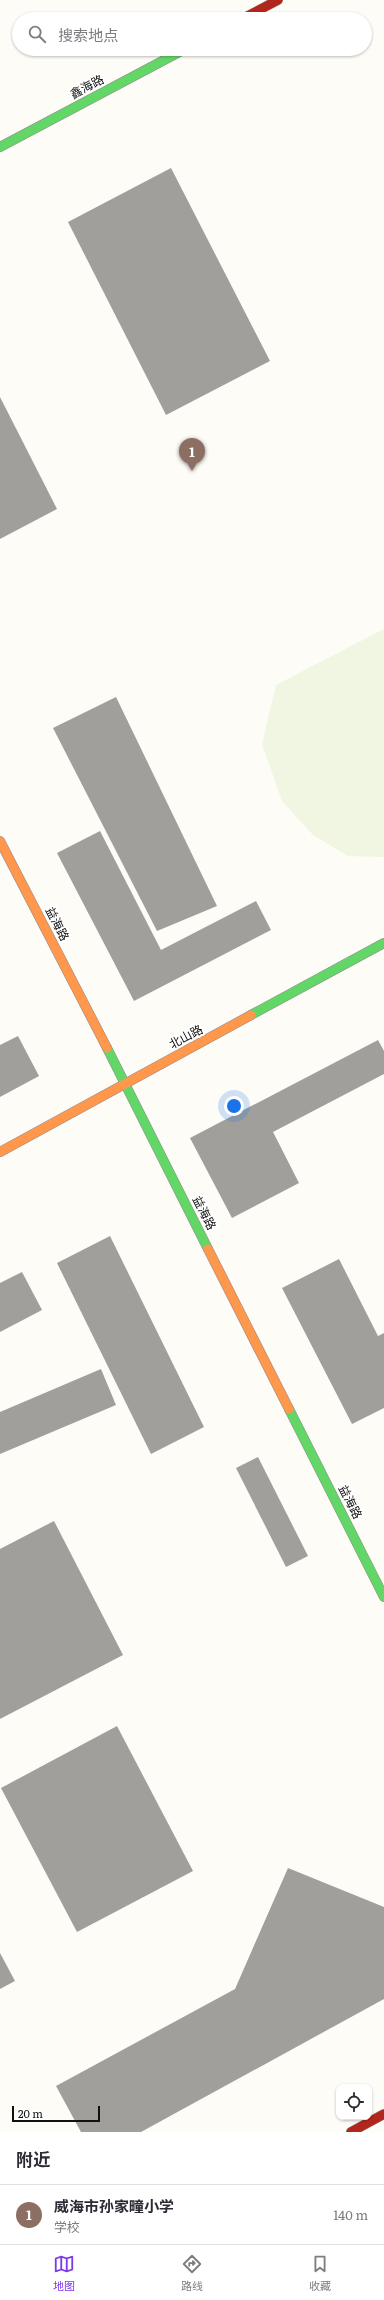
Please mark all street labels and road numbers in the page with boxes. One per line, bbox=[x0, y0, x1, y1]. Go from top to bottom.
street label: 鑫海路 bbox=[66, 70, 107, 103]
street label: 益海路 bbox=[42, 903, 74, 944]
street label: 北山路 bbox=[165, 1020, 206, 1053]
street label: 益海路 bbox=[189, 1192, 221, 1233]
street label: 益海路 bbox=[335, 1481, 367, 1522]

